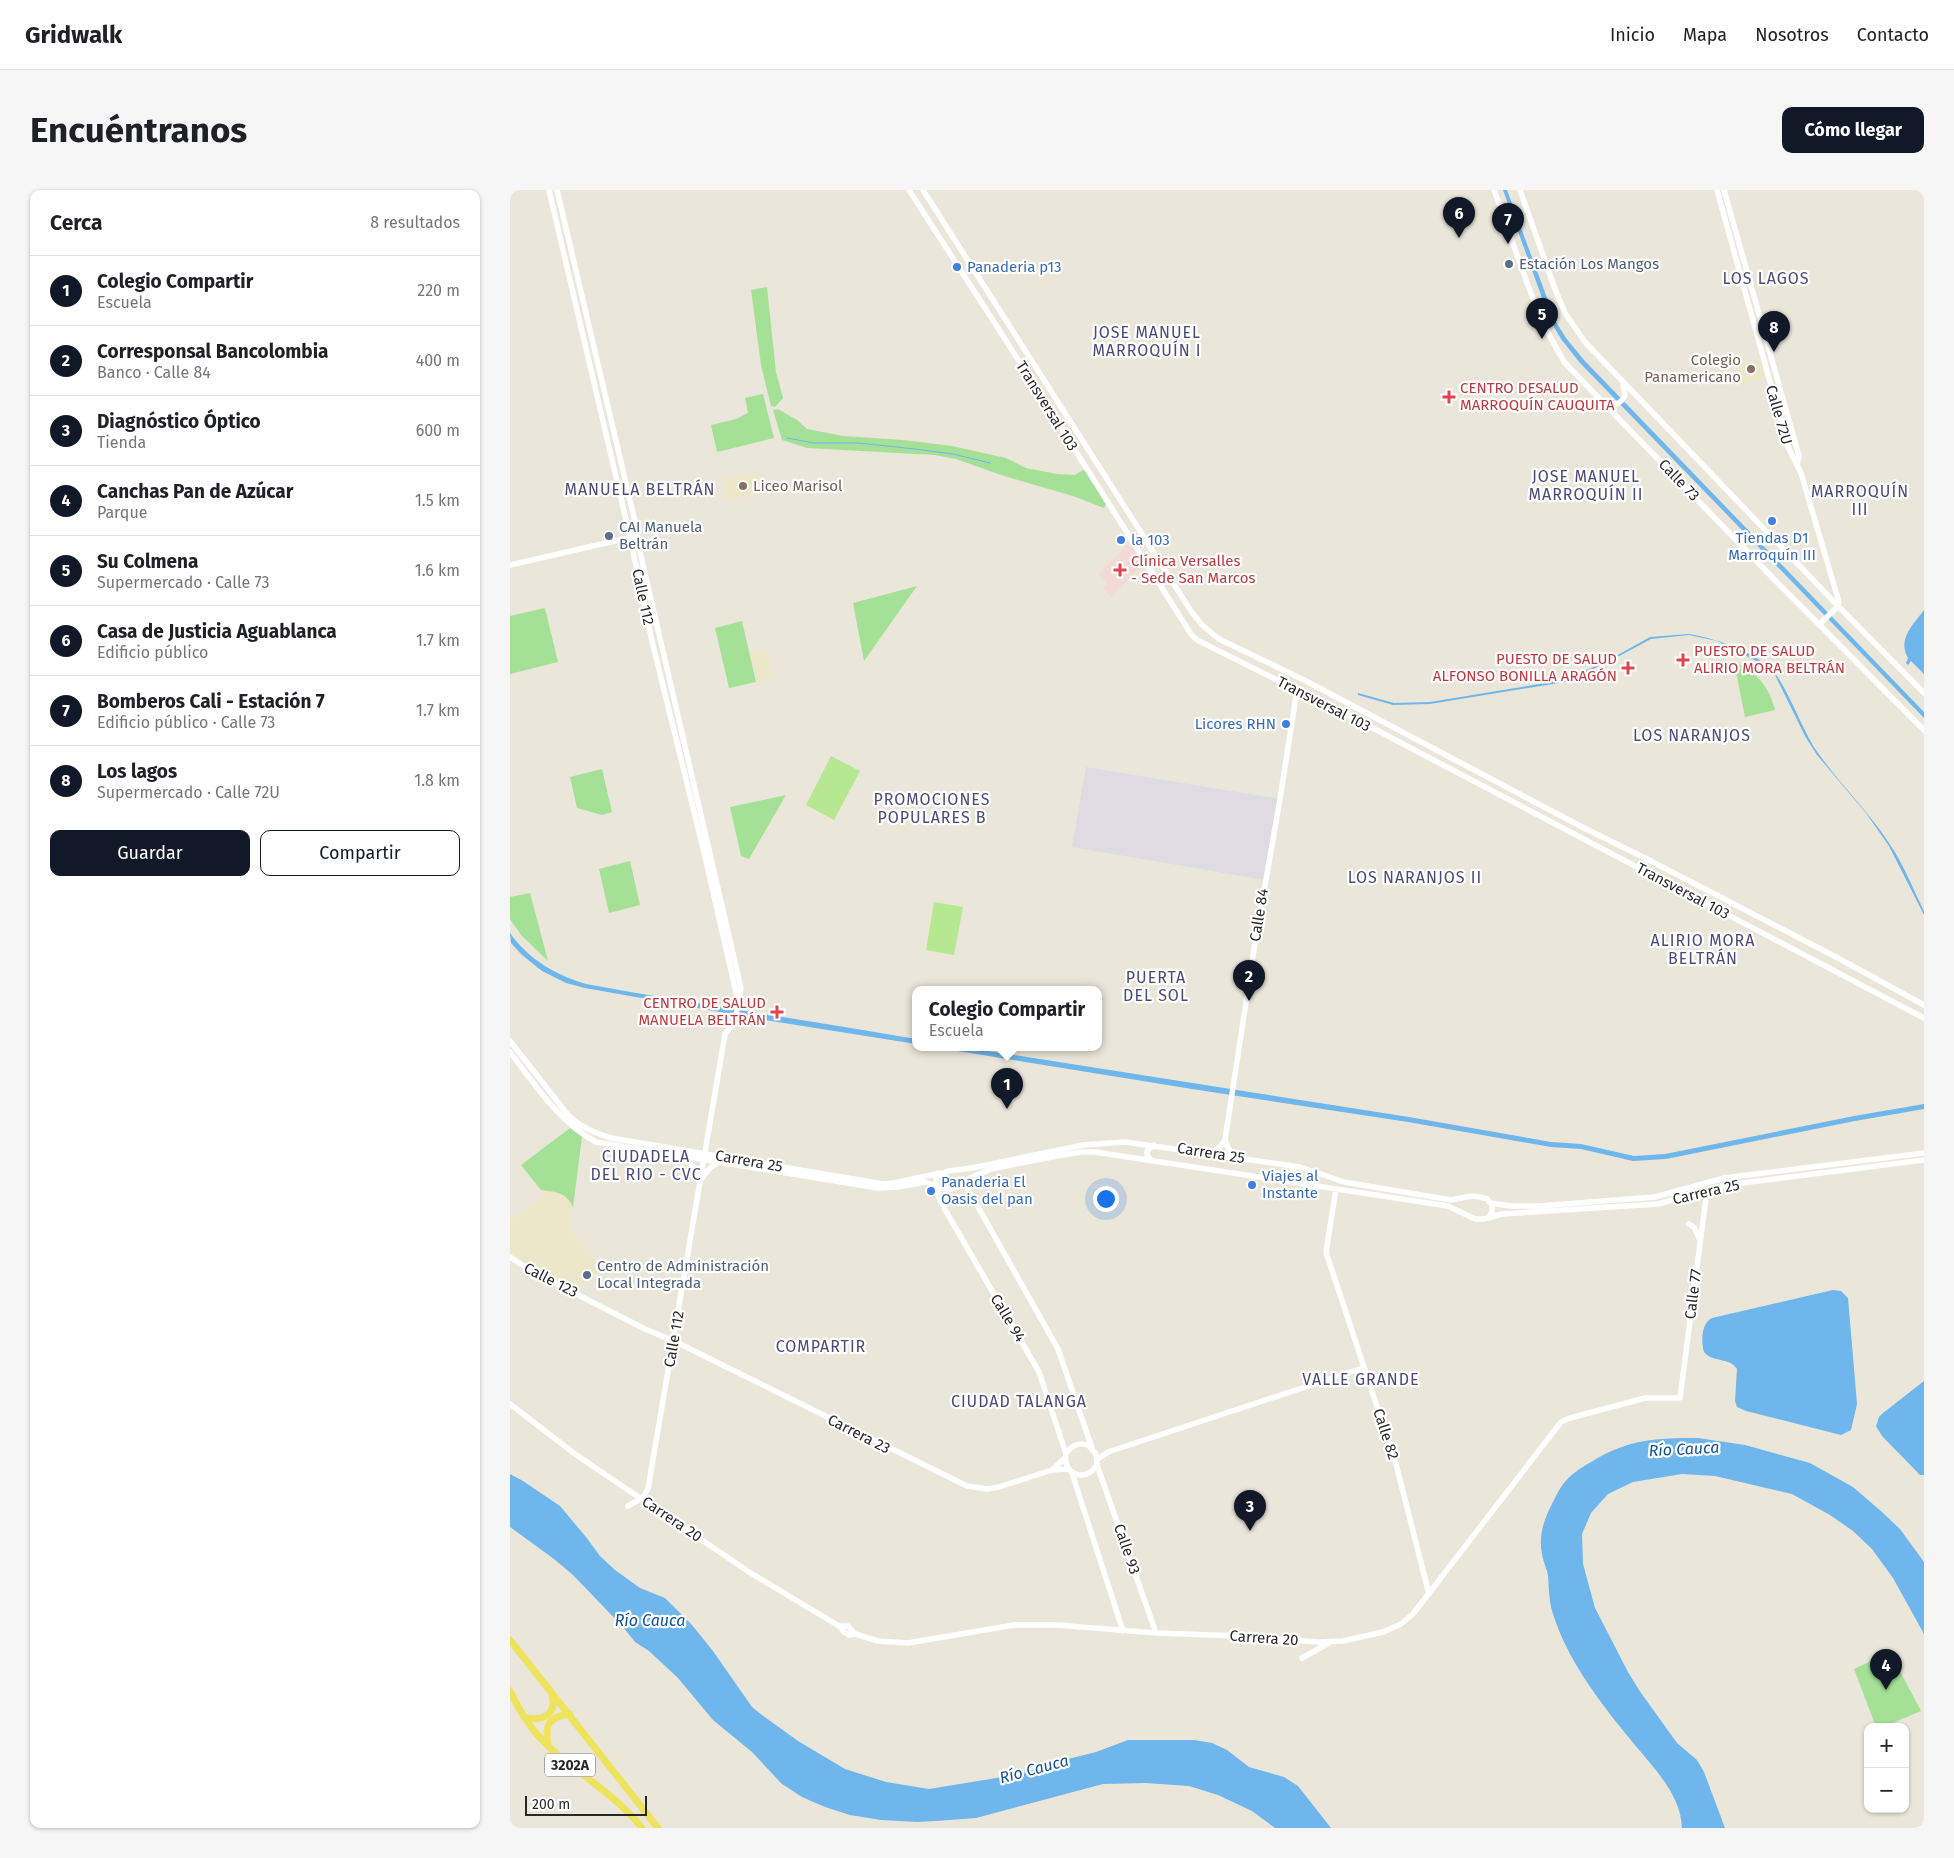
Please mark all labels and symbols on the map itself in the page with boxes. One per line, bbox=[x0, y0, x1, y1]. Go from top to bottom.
pin: 6 bbox=[1443, 197, 1475, 238]
pin: 7 bbox=[1492, 203, 1524, 244]
place label: Estación Los Mangos bbox=[1519, 255, 1659, 273]
place label: Panaderia p13 bbox=[967, 258, 1061, 276]
marker: Estación Los Mangos bbox=[1503, 258, 1515, 270]
marker: Panaderia p13 bbox=[951, 261, 963, 273]
district label: LOS LAGOS bbox=[1722, 269, 1810, 288]
pin: 5 bbox=[1526, 298, 1558, 339]
pin: 8 bbox=[1758, 311, 1790, 352]
district label: JOSE MANUEL MARROQUÍN I bbox=[1092, 323, 1202, 360]
place label: Colegio Panamericano bbox=[1644, 351, 1741, 386]
street label: Transversal 103 bbox=[1012, 358, 1082, 454]
marker: Colegio Panamericano bbox=[1745, 363, 1757, 375]
place label: CENTRO DESALUD MARROQUÍN CAUQUITA bbox=[1460, 379, 1615, 414]
street label: Calle 72U bbox=[1762, 383, 1796, 447]
marker: CENTRO DESALUD MARROQUÍN CAUQUITA bbox=[1442, 390, 1456, 404]
street label: Calle 73 bbox=[1655, 455, 1703, 505]
district label: JOSE MANUEL MARROQUÍN II bbox=[1529, 467, 1643, 504]
place label: Liceo Marisol bbox=[753, 477, 843, 495]
district label: MANUELA BELTRÁN bbox=[564, 479, 716, 499]
marker: Liceo Marisol bbox=[737, 480, 749, 492]
district label: MARROQUÍN III bbox=[1811, 481, 1909, 519]
marker: Tiendas D1 Marroquín III bbox=[1766, 515, 1778, 527]
place label: CAI Manuela Beltrán bbox=[619, 518, 702, 553]
place label: Tiendas D1 Marroquín III bbox=[1728, 529, 1816, 564]
marker: CAI Manuela Beltrán bbox=[603, 530, 615, 542]
place label: la 103 bbox=[1131, 531, 1170, 549]
marker: la 103 bbox=[1115, 534, 1127, 546]
place label: Clínica Versalles - Sede San Marcos bbox=[1131, 552, 1255, 587]
marker: Clínica Versalles - Sede San Marcos bbox=[1113, 563, 1127, 577]
street label: Calle 112 bbox=[628, 567, 658, 627]
place label: PUESTO DE SALUD ALIRIO MORA BELTRÁN bbox=[1694, 642, 1845, 677]
place label: PUESTO DE SALUD ALFONSO BONILLA ARAGÓN bbox=[1433, 650, 1617, 685]
marker: PUESTO DE SALUD ALIRIO MORA BELTRÁN bbox=[1676, 653, 1690, 667]
marker: PUESTO DE SALUD ALFONSO BONILLA ARAGÓN bbox=[1621, 661, 1635, 675]
street label: Transversal 103 bbox=[1274, 673, 1374, 735]
place label: Licores RHN bbox=[1195, 715, 1276, 733]
marker: Licores RHN bbox=[1280, 718, 1292, 730]
district label: LOS NARANJOS bbox=[1633, 726, 1751, 745]
district label: PROMOCIONES POPULARES B bbox=[874, 790, 990, 827]
street label: Transversal 103 bbox=[1633, 859, 1733, 923]
district label: LOS NARANJOS II bbox=[1348, 868, 1482, 887]
street label: Calle 84 bbox=[1246, 887, 1272, 943]
district label: ALIRIO MORA BELTRÁN bbox=[1651, 931, 1755, 968]
pin: 2 bbox=[1233, 960, 1265, 1001]
district label: PUERTA DEL SOL bbox=[1123, 968, 1189, 1005]
place label: CENTRO DE SALUD MANUELA BELTRÁN bbox=[638, 994, 766, 1029]
marker: CENTRO DE SALUD MANUELA BELTRÁN bbox=[770, 1005, 784, 1019]
pin: 1 bbox=[991, 1068, 1023, 1109]
street label: Carrera 25 bbox=[1176, 1139, 1246, 1167]
street label: Carrera 25 bbox=[714, 1146, 784, 1176]
district label: CIUDADELA DEL RIO - CVC bbox=[590, 1147, 702, 1184]
place label: Viajes al Instante bbox=[1262, 1167, 1319, 1202]
place label: Panaderia El Oasis del pan bbox=[941, 1173, 1033, 1208]
street label: Carrera 25 bbox=[1671, 1176, 1741, 1208]
marker: Viajes al Instante bbox=[1246, 1179, 1258, 1191]
marker: Panaderia El Oasis del pan bbox=[925, 1185, 937, 1197]
your location bbox=[1093, 1186, 1119, 1212]
place label: Centro de Administración Local Integrada bbox=[597, 1257, 769, 1292]
street label: Calle 123 bbox=[521, 1259, 581, 1301]
street label: Calle 77 bbox=[1681, 1268, 1705, 1320]
marker: Centro de Administración Local Integrada bbox=[581, 1269, 593, 1281]
street label: Calle 94 bbox=[987, 1291, 1029, 1345]
street label: Calle 112 bbox=[660, 1309, 688, 1369]
district label: COMPARTIR bbox=[776, 1337, 866, 1356]
district label: VALLE GRANDE bbox=[1302, 1370, 1420, 1389]
district label: CIUDAD TALANGA bbox=[951, 1392, 1087, 1411]
street label: Calle 82 bbox=[1369, 1406, 1403, 1462]
street label: Carrera 23 bbox=[825, 1411, 893, 1457]
water label: Río Cauca bbox=[1648, 1438, 1720, 1460]
pin: 3 bbox=[1234, 1490, 1266, 1531]
street label: Carrera 20 bbox=[638, 1492, 706, 1546]
street label: Calle 93 bbox=[1110, 1521, 1144, 1577]
water label: Río Cauca bbox=[615, 1611, 685, 1630]
street label: Carrera 20 bbox=[1229, 1627, 1299, 1649]
pin: 4 bbox=[1870, 1649, 1902, 1690]
water label: Río Cauca bbox=[997, 1751, 1071, 1787]
road number: 3202A bbox=[545, 1754, 595, 1776]
scale bar bbox=[525, 1793, 648, 1816]

